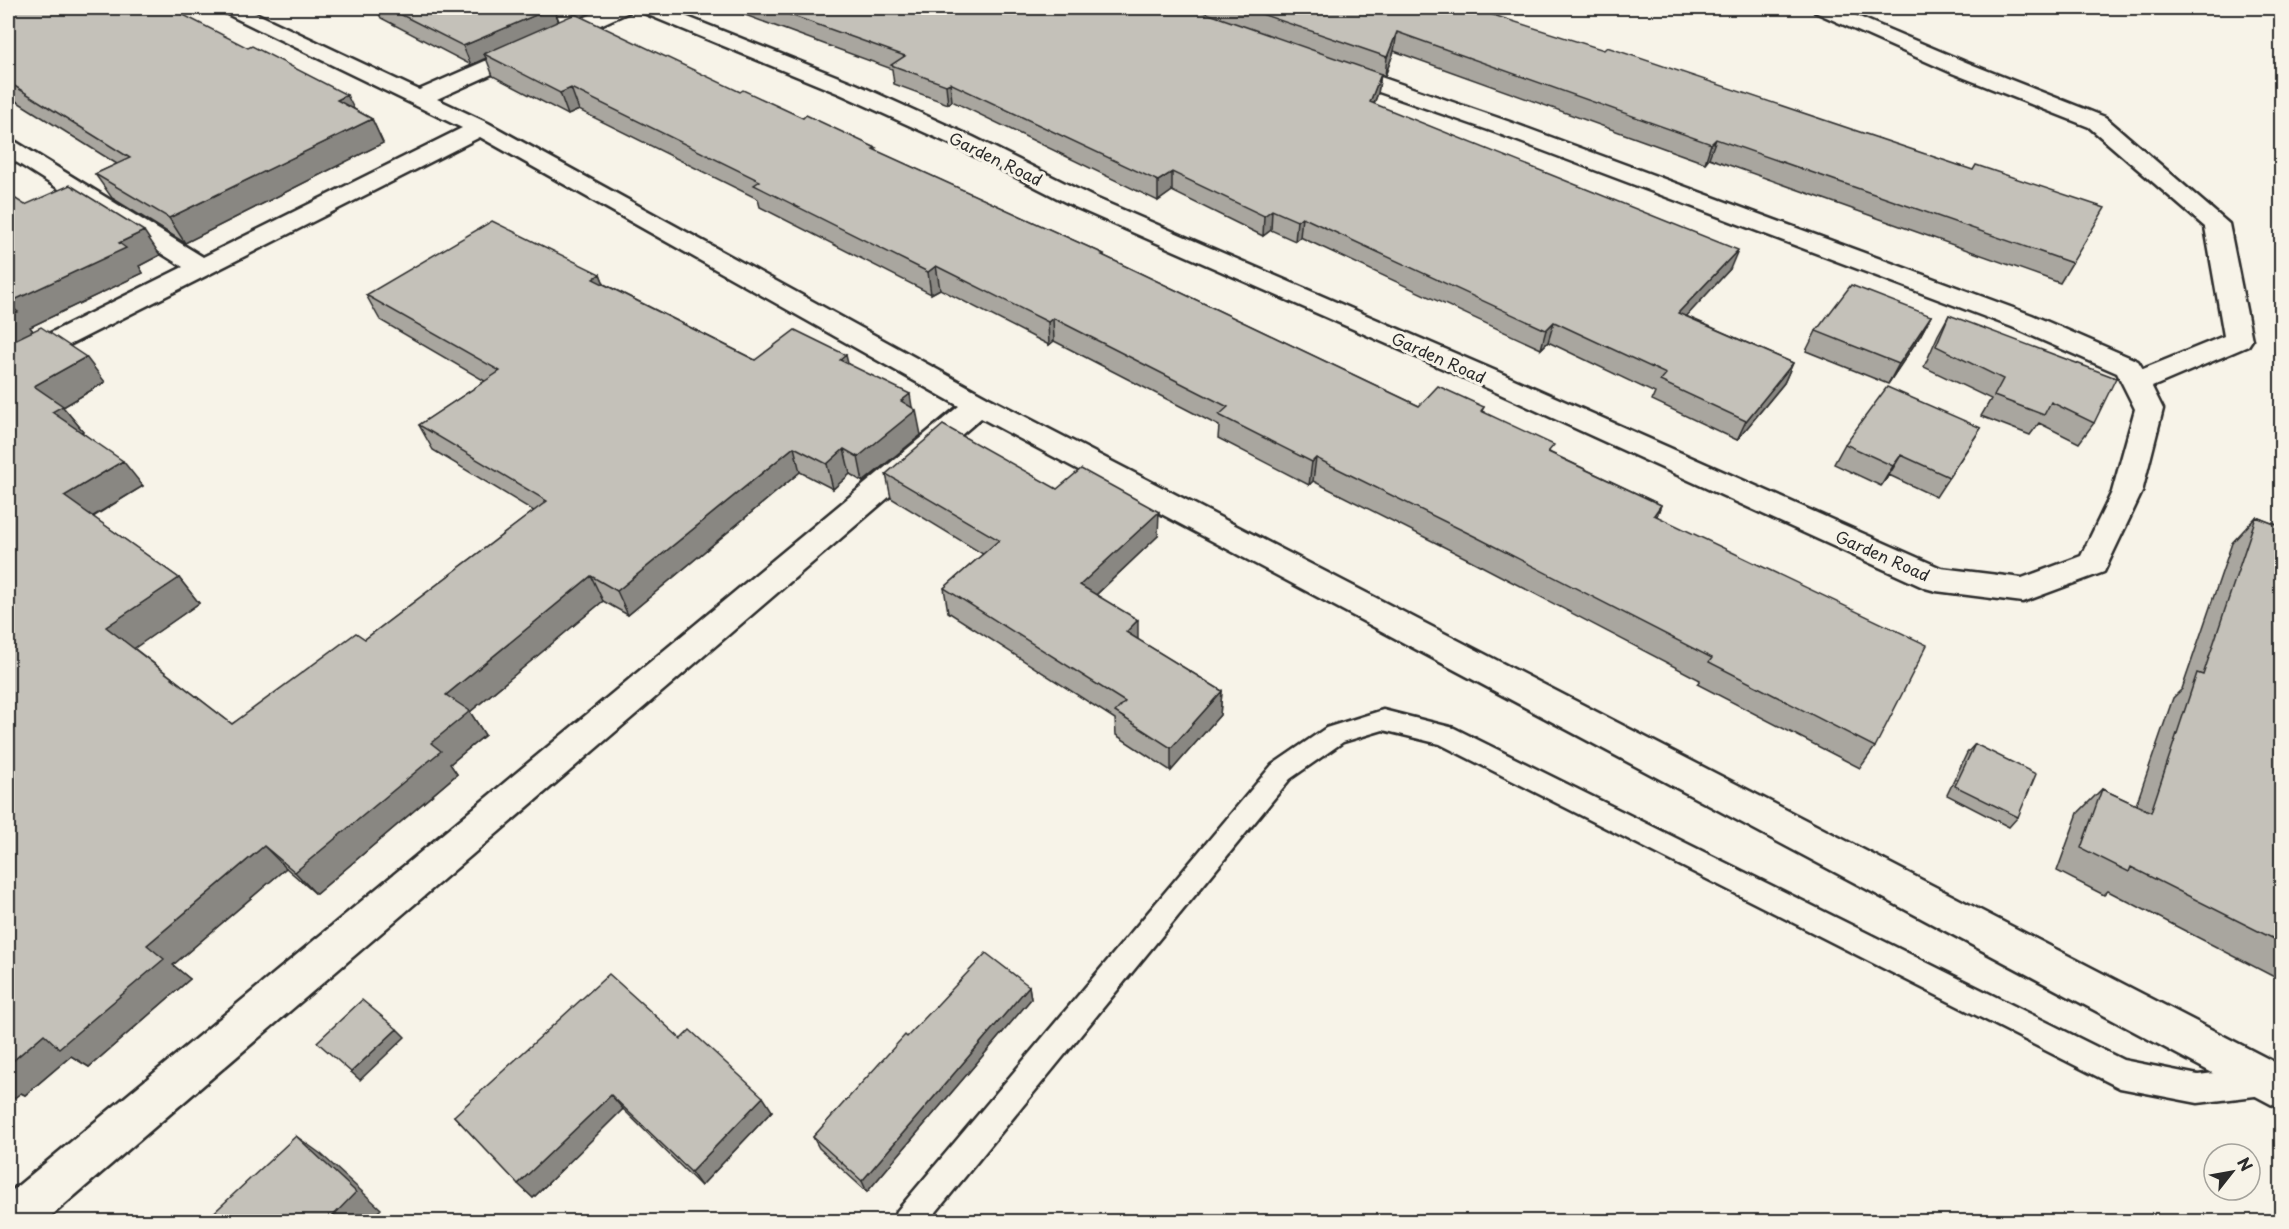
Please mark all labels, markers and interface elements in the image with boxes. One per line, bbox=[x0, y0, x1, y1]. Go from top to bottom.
street label: Garden Road bbox=[945, 125, 1047, 191]
street label: Garden Road bbox=[1388, 325, 1490, 389]
street label: Garden Road bbox=[1832, 523, 1934, 587]
north arrow bbox=[2202, 1142, 2262, 1202]
text: N bbox=[2232, 1152, 2259, 1175]

